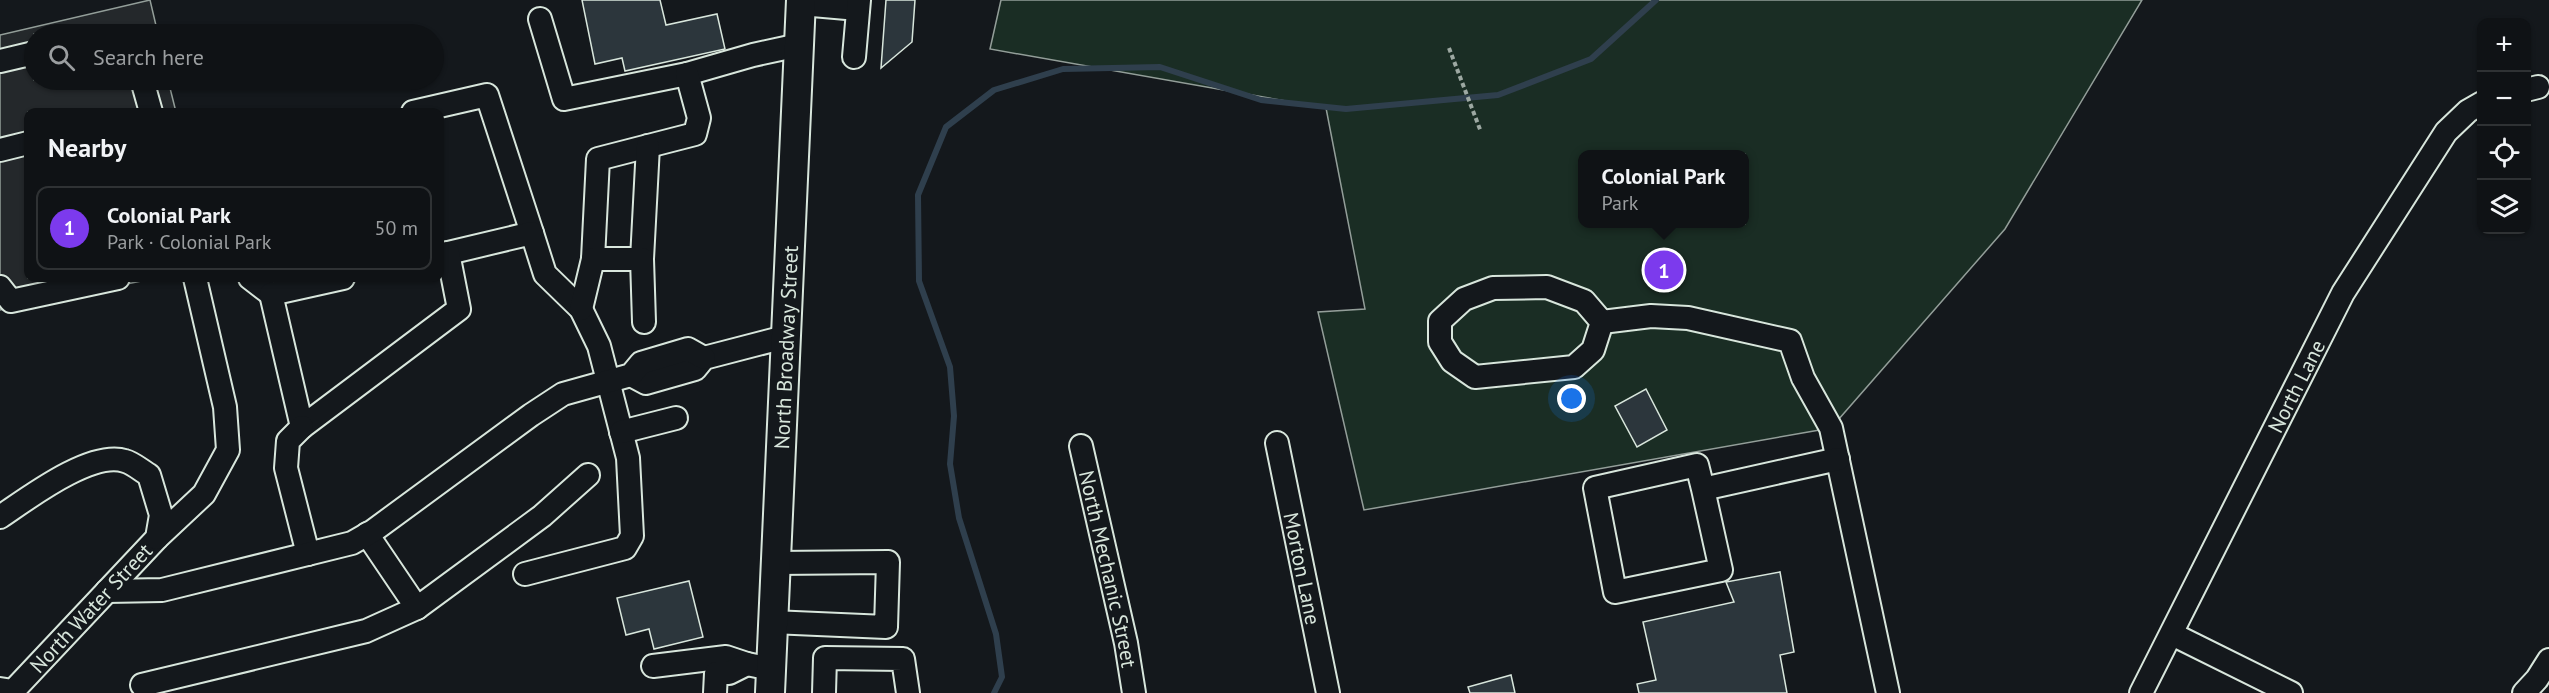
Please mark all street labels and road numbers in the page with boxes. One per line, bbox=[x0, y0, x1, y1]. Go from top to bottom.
street label: North Broadway Street bbox=[767, 245, 804, 450]
street label: North Lane bbox=[2261, 335, 2331, 437]
street label: North Mechanic Street bbox=[1073, 468, 1143, 669]
street label: Morton Lane bbox=[1278, 510, 1327, 627]
street label: North Water Street bbox=[24, 537, 158, 679]

